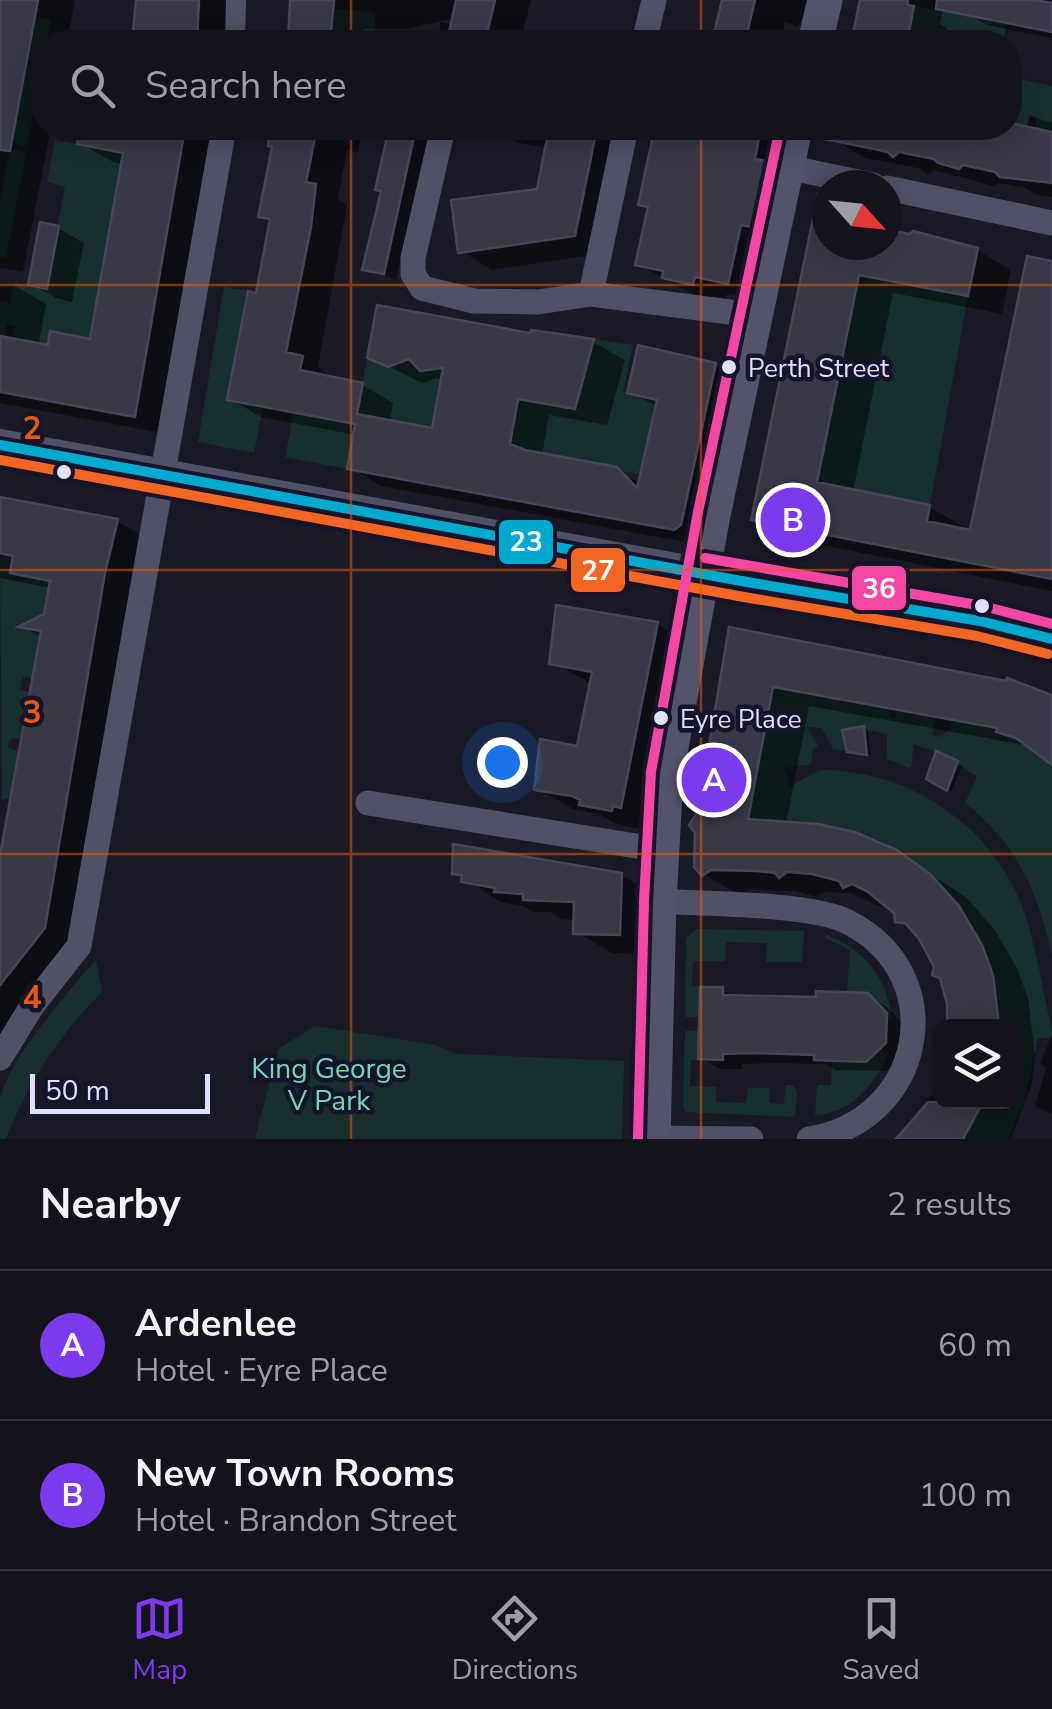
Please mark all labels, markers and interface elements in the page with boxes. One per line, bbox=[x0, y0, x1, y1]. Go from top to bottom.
search box bbox=[30, 30, 1022, 140]
icon: search bbox=[65, 58, 120, 113]
text: Search here bbox=[145, 60, 346, 111]
north arrow bbox=[812, 170, 902, 260]
place label: Perth Street bbox=[748, 351, 890, 386]
marker: Perth Street bbox=[719, 357, 739, 377]
text: 2 bbox=[22, 407, 42, 450]
unlabelled marker bbox=[54, 462, 74, 482]
pin: B bbox=[760, 482, 826, 558]
line badge: 23 bbox=[497, 518, 555, 566]
text: 23 bbox=[509, 523, 543, 561]
line badge: 27 bbox=[569, 546, 627, 594]
text: 27 bbox=[581, 552, 615, 590]
line badge: 36 bbox=[850, 564, 908, 612]
text: 36 bbox=[862, 570, 896, 608]
unlabelled marker bbox=[972, 596, 992, 616]
text: 3 bbox=[22, 691, 42, 734]
place label: Eyre Place bbox=[680, 702, 802, 737]
marker: Eyre Place bbox=[651, 708, 671, 728]
your location bbox=[477, 737, 528, 788]
pin: A bbox=[682, 742, 746, 818]
text: 4 bbox=[22, 976, 42, 1019]
map controls bbox=[932, 1019, 1022, 1109]
button: layers bbox=[932, 1019, 1022, 1109]
park label: King George V Park bbox=[251, 1050, 407, 1120]
scale bar bbox=[30, 1069, 210, 1114]
text: 50 m bbox=[45, 1072, 110, 1110]
text: Nearby bbox=[40, 1176, 181, 1233]
text: 2 results bbox=[887, 1183, 1012, 1226]
text: Ardenlee bbox=[135, 1298, 297, 1349]
text: A bbox=[61, 1324, 84, 1367]
text: 60 m bbox=[938, 1324, 1012, 1367]
text: Hotel · Eyre Place bbox=[135, 1349, 388, 1392]
text: New Town Rooms bbox=[135, 1448, 455, 1499]
text: B bbox=[61, 1474, 84, 1517]
text: 100 m bbox=[919, 1474, 1012, 1517]
text: Hotel · Brandon Street bbox=[135, 1499, 456, 1542]
tab: Map bbox=[132, 1591, 187, 1689]
tab: Directions bbox=[452, 1591, 578, 1689]
tab: Saved bbox=[842, 1591, 920, 1689]

